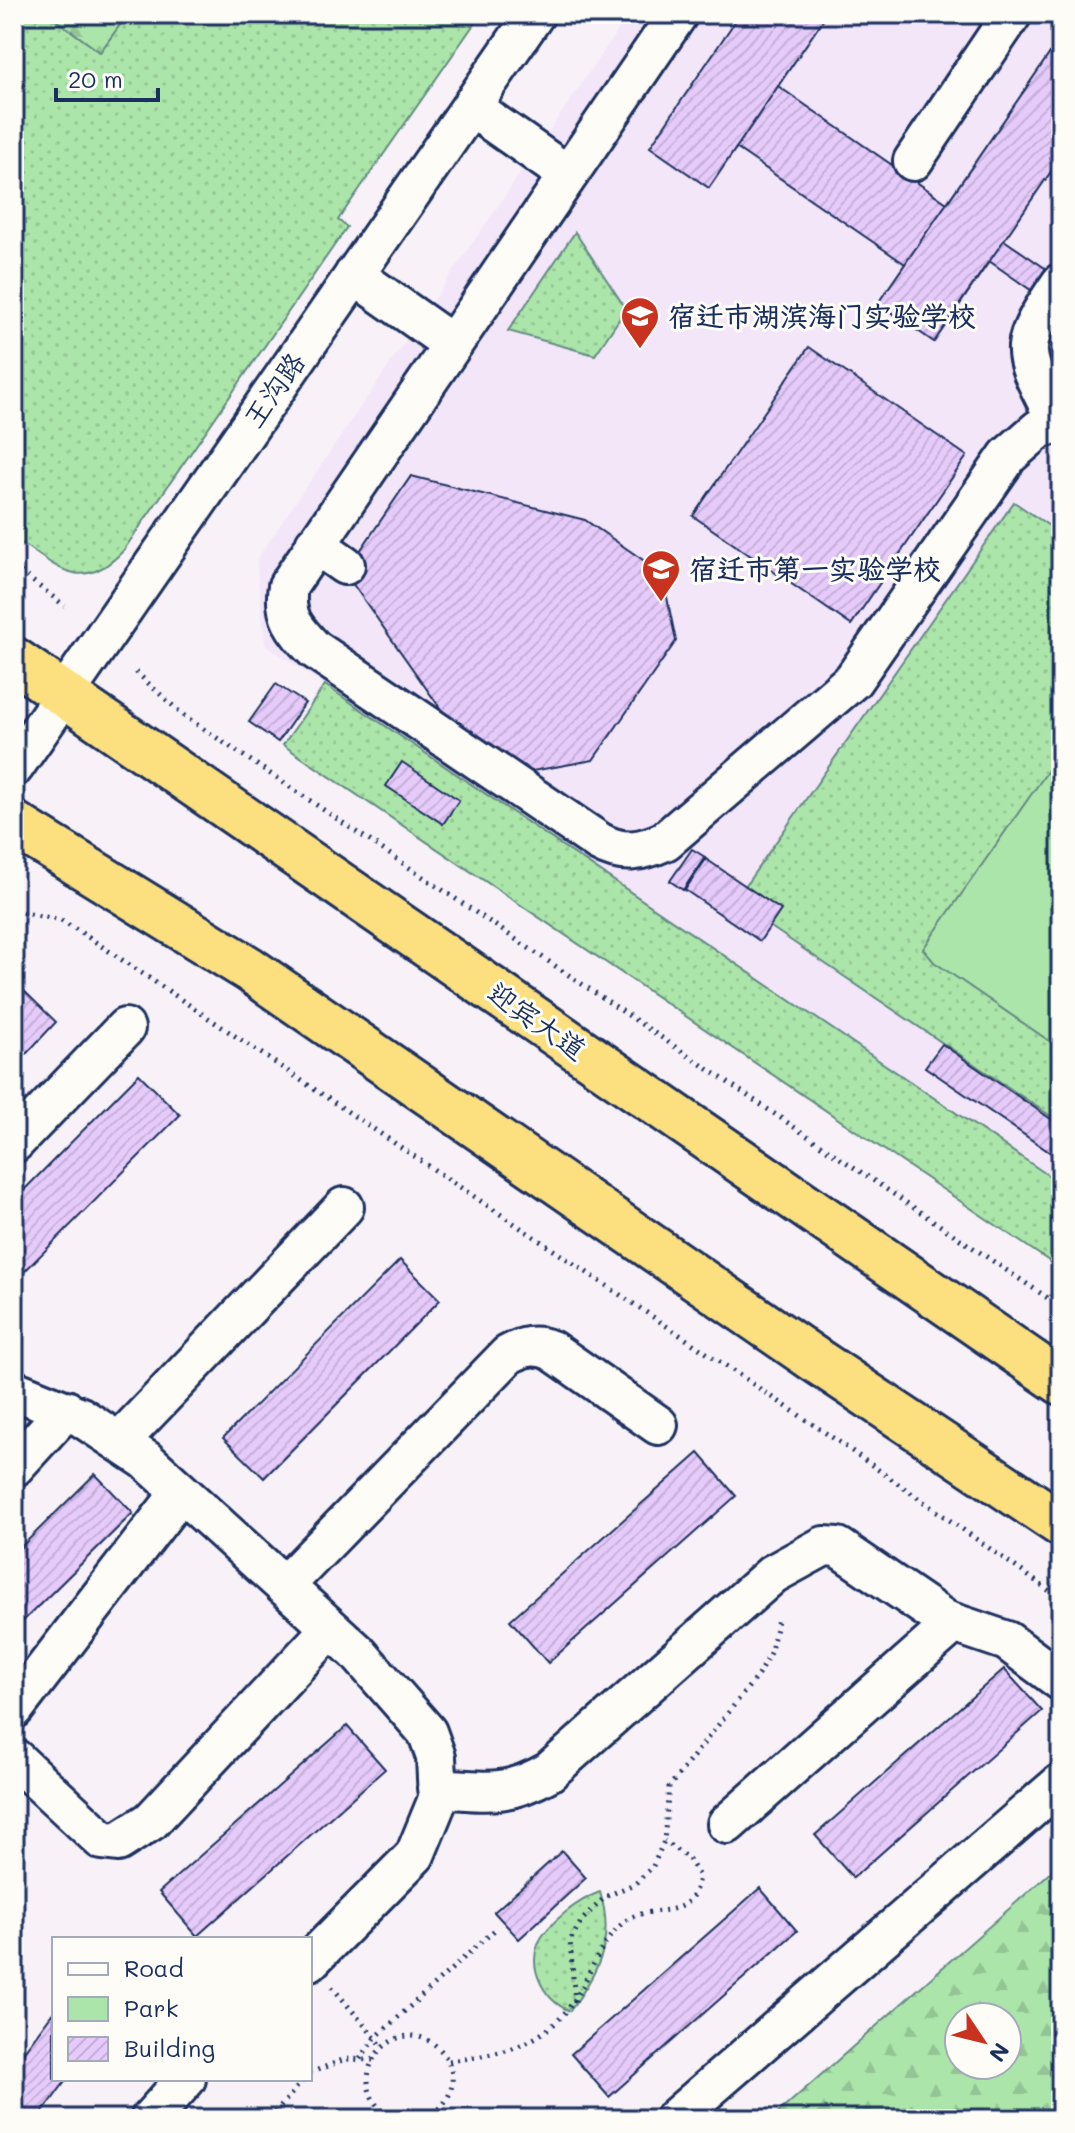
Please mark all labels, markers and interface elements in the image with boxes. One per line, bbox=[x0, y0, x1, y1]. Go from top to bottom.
scale bar bbox=[56, 52, 158, 102]
text: 20 m bbox=[68, 63, 123, 94]
school or university icon: 宿迁市湖滨海门实验学校 bbox=[619, 295, 661, 350]
place label: 宿迁市湖滨海门实验学校 bbox=[668, 297, 976, 333]
street label: 王沟路 bbox=[234, 345, 312, 434]
school or university icon: 宿迁市第一实验学校 bbox=[640, 548, 682, 603]
place label: 宿迁市第一实验学校 bbox=[689, 550, 941, 586]
street label: 迎宾大道 bbox=[481, 973, 594, 1067]
legend bbox=[52, 1937, 312, 2081]
text: Road bbox=[124, 1952, 184, 1983]
text: Park bbox=[124, 1992, 178, 2023]
north arrow bbox=[943, 2001, 1023, 2081]
text: Building bbox=[124, 2032, 215, 2063]
text: N bbox=[983, 2038, 1016, 2068]

